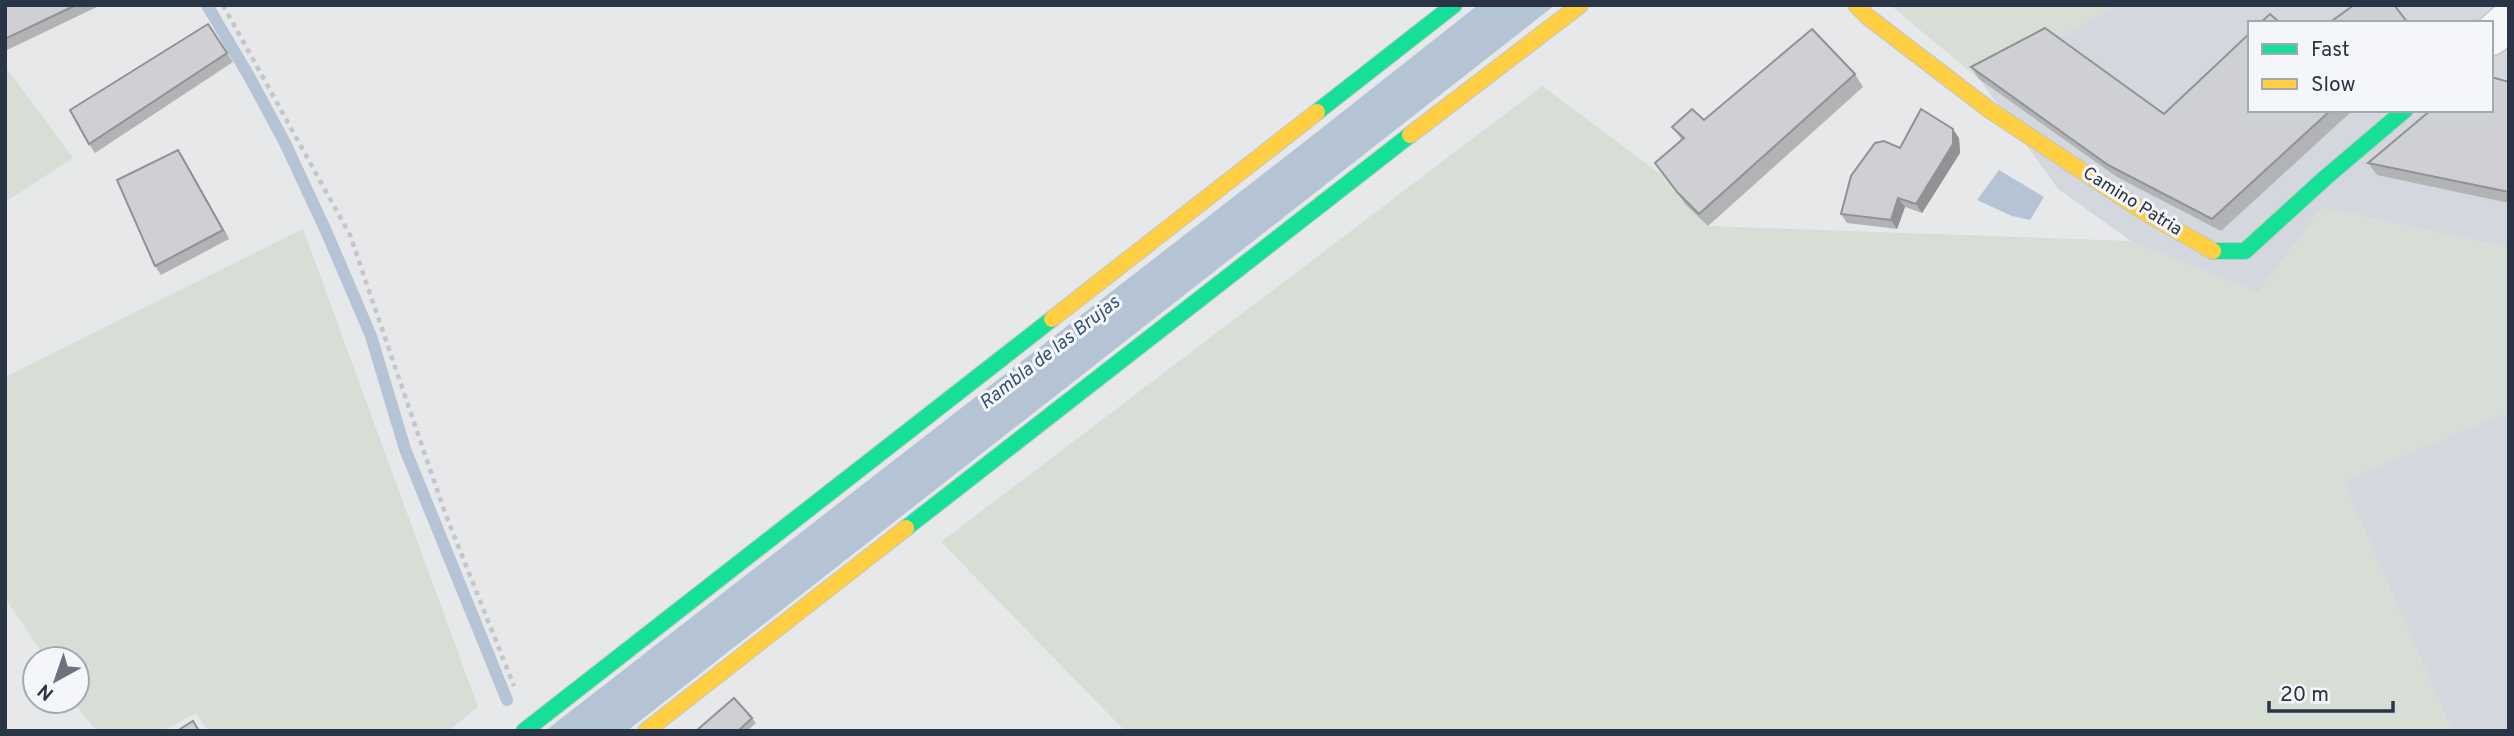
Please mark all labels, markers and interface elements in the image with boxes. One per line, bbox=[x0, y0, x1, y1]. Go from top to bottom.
legend bbox=[2248, 21, 2493, 112]
text: Fast bbox=[2311, 37, 2350, 64]
text: Slow bbox=[2311, 72, 2356, 99]
street label: Camino Patria bbox=[2078, 162, 2186, 242]
water label: Rambla de las Brujas bbox=[975, 290, 1125, 415]
north arrow bbox=[21, 645, 91, 715]
scale bar bbox=[2269, 670, 2393, 714]
text: N bbox=[33, 678, 59, 705]
text: 20 m bbox=[2280, 682, 2329, 709]

